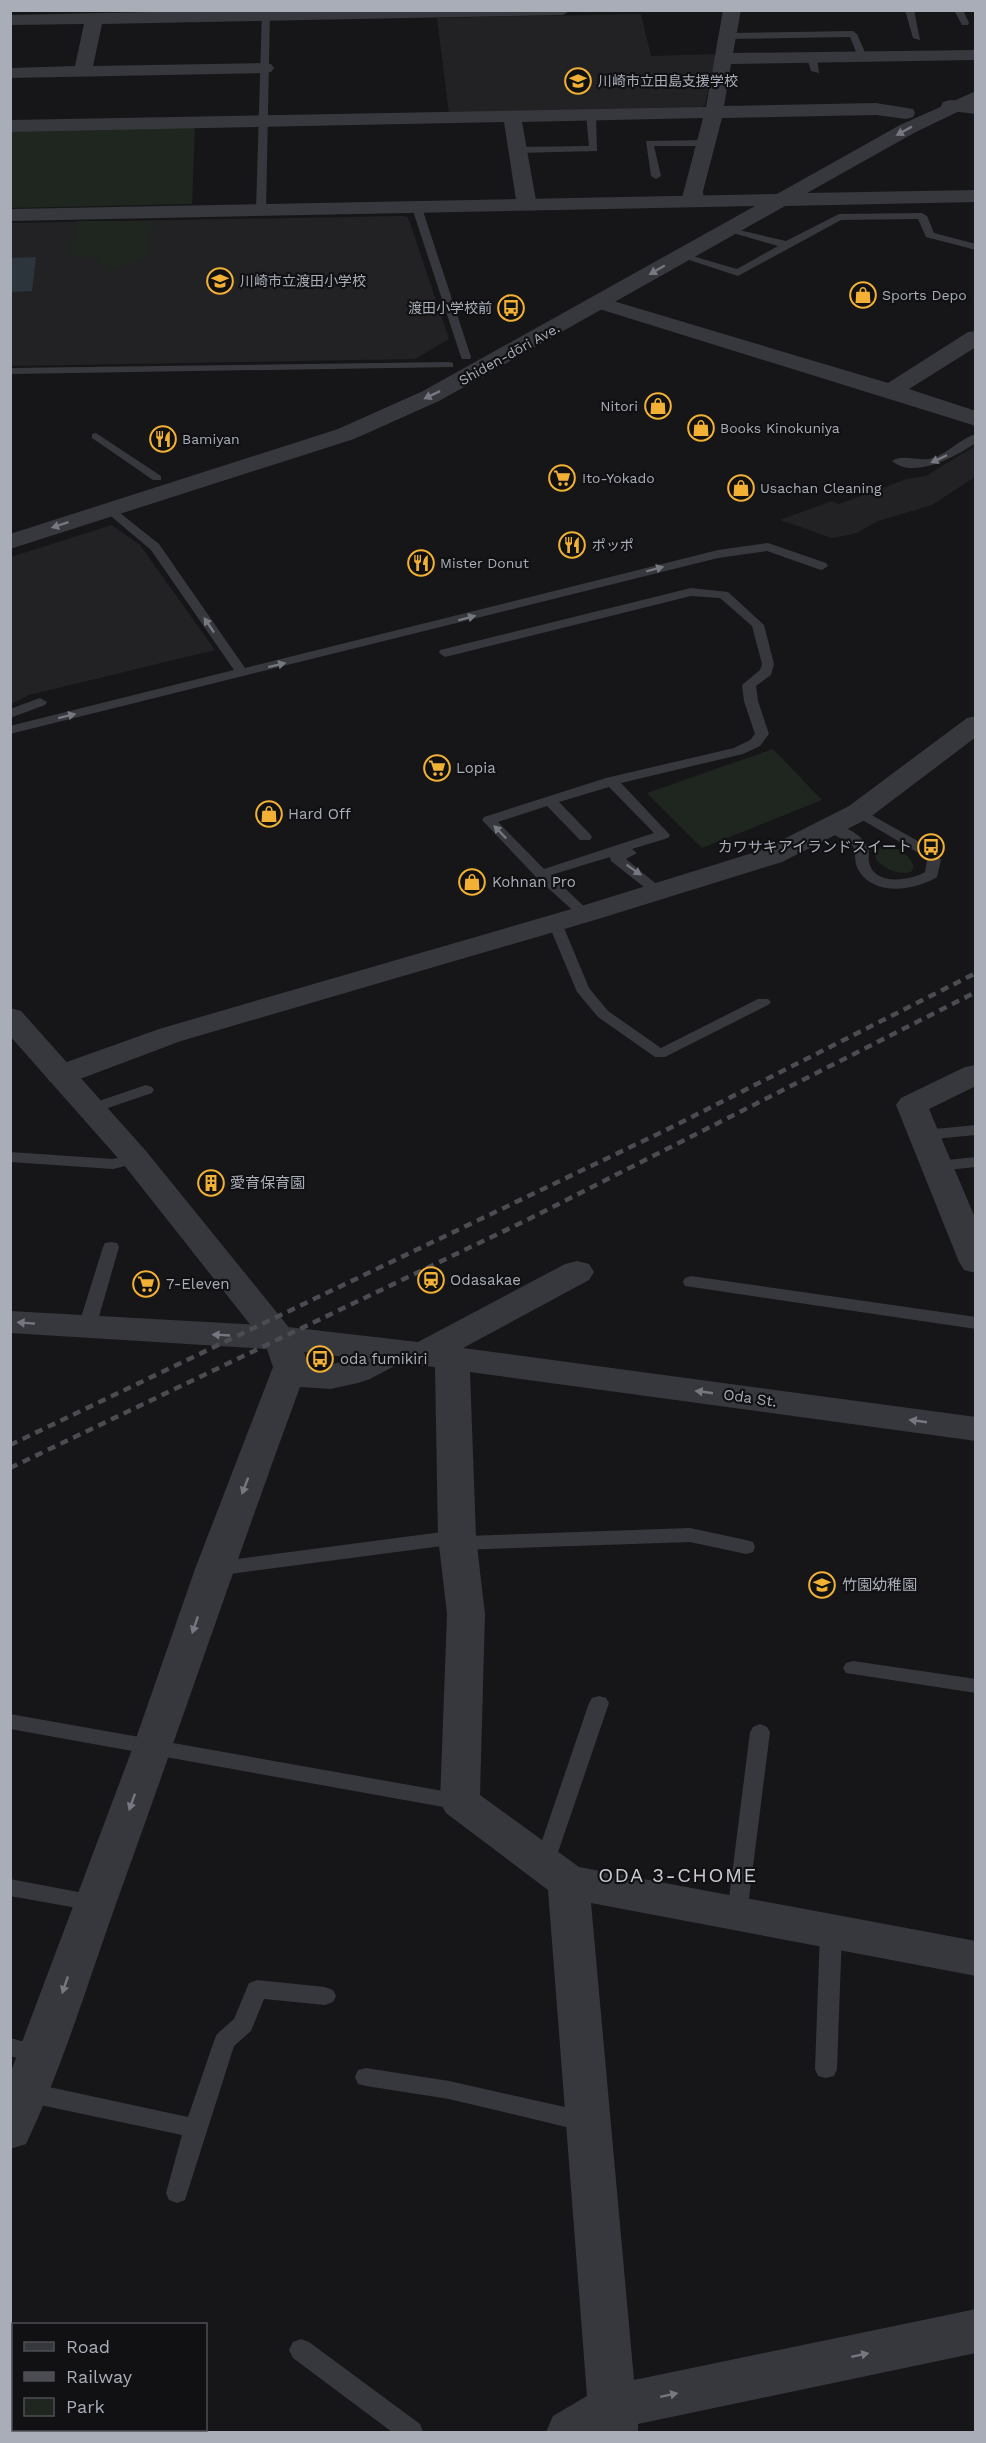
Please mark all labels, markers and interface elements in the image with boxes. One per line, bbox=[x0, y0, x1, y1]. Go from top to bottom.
school or university icon: 川崎市立田島支援学校 bbox=[563, 66, 593, 96]
place label: 川崎市立田島支援学校 bbox=[598, 73, 738, 89]
one-way arrow bbox=[895, 126, 912, 136]
one-way arrow bbox=[649, 265, 666, 275]
school or university icon: 川崎市立渡田小学校 bbox=[205, 266, 235, 296]
place label: 川崎市立渡田小学校 bbox=[240, 273, 366, 289]
shop icon: Sports Depo bbox=[848, 280, 878, 310]
place label: Sports Depo bbox=[882, 287, 967, 303]
bus stop icon: 渡田小学校前 bbox=[496, 293, 526, 323]
place label: 渡田小学校前 bbox=[408, 300, 492, 316]
street label: Shiden-dōri Ave. bbox=[456, 320, 562, 388]
one-way arrow bbox=[423, 390, 441, 400]
shop icon: Nitori bbox=[643, 391, 673, 421]
place label: Nitori bbox=[600, 398, 638, 414]
shop icon: Books Kinokuniya bbox=[686, 413, 716, 443]
place label: Books Kinokuniya bbox=[720, 420, 840, 436]
restaurant icon: Bamiyan bbox=[148, 424, 178, 454]
place label: Bamiyan bbox=[182, 431, 240, 447]
one-way arrow bbox=[930, 454, 948, 464]
supermarket icon: Ito-Yokado bbox=[547, 463, 577, 493]
place label: Ito-Yokado bbox=[582, 470, 655, 486]
shop icon: Usachan Cleaning bbox=[726, 473, 756, 503]
place label: Usachan Cleaning bbox=[760, 480, 882, 496]
one-way arrow bbox=[51, 521, 69, 531]
restaurant icon: ポッポ bbox=[557, 530, 587, 560]
place label: ポッポ bbox=[592, 537, 634, 553]
restaurant icon: Mister Donut bbox=[406, 548, 436, 578]
place label: Mister Donut bbox=[440, 555, 529, 571]
one-way arrow bbox=[646, 564, 664, 574]
one-way arrow bbox=[457, 613, 476, 623]
one-way arrow bbox=[204, 617, 215, 633]
one-way arrow bbox=[268, 659, 286, 669]
one-way arrow bbox=[58, 710, 77, 720]
supermarket icon: Lopia bbox=[422, 753, 452, 783]
place label: Lopia bbox=[456, 759, 496, 777]
shop icon: Hard Off bbox=[254, 799, 284, 829]
place label: Hard Off bbox=[288, 805, 351, 823]
one-way arrow bbox=[494, 825, 508, 839]
bus stop icon: カワサキアイランドスイート bbox=[916, 832, 946, 862]
place label: カワサキアイランドスイート bbox=[718, 838, 912, 856]
one-way arrow bbox=[626, 864, 641, 876]
shop icon: Kohnan Pro bbox=[457, 867, 487, 897]
place label: Kohnan Pro bbox=[492, 873, 576, 891]
building icon: 愛育保育園 bbox=[196, 1168, 226, 1198]
place label: 愛育保育園 bbox=[230, 1174, 305, 1192]
station icon: Odasakae bbox=[416, 1265, 446, 1295]
supermarket icon: 7-Eleven bbox=[131, 1269, 161, 1299]
place label: Odasakae bbox=[450, 1271, 521, 1289]
place label: 7-Eleven bbox=[166, 1275, 230, 1293]
one-way arrow bbox=[17, 1318, 36, 1327]
one-way arrow bbox=[212, 1331, 231, 1340]
bus stop icon: oda fumikiri bbox=[305, 1344, 335, 1374]
place label: oda fumikiri bbox=[340, 1350, 427, 1368]
street label: Oda St. bbox=[722, 1385, 778, 1411]
one-way arrow bbox=[694, 1387, 713, 1396]
one-way arrow bbox=[908, 1417, 927, 1426]
one-way arrow bbox=[240, 1477, 250, 1495]
school or university icon: 竹園幼稚園 bbox=[807, 1570, 837, 1600]
place label: 竹園幼稚園 bbox=[842, 1576, 917, 1594]
one-way arrow bbox=[190, 1616, 199, 1634]
one-way arrow bbox=[127, 1793, 137, 1811]
district label: ODA 3-CHOME bbox=[598, 1863, 758, 1887]
one-way arrow bbox=[60, 1976, 70, 1994]
legend bbox=[12, 2323, 207, 2431]
text: Road bbox=[66, 2336, 110, 2357]
one-way arrow bbox=[851, 2350, 870, 2359]
text: Railway bbox=[66, 2366, 133, 2387]
one-way arrow bbox=[660, 2390, 679, 2399]
text: Park bbox=[66, 2396, 105, 2417]

